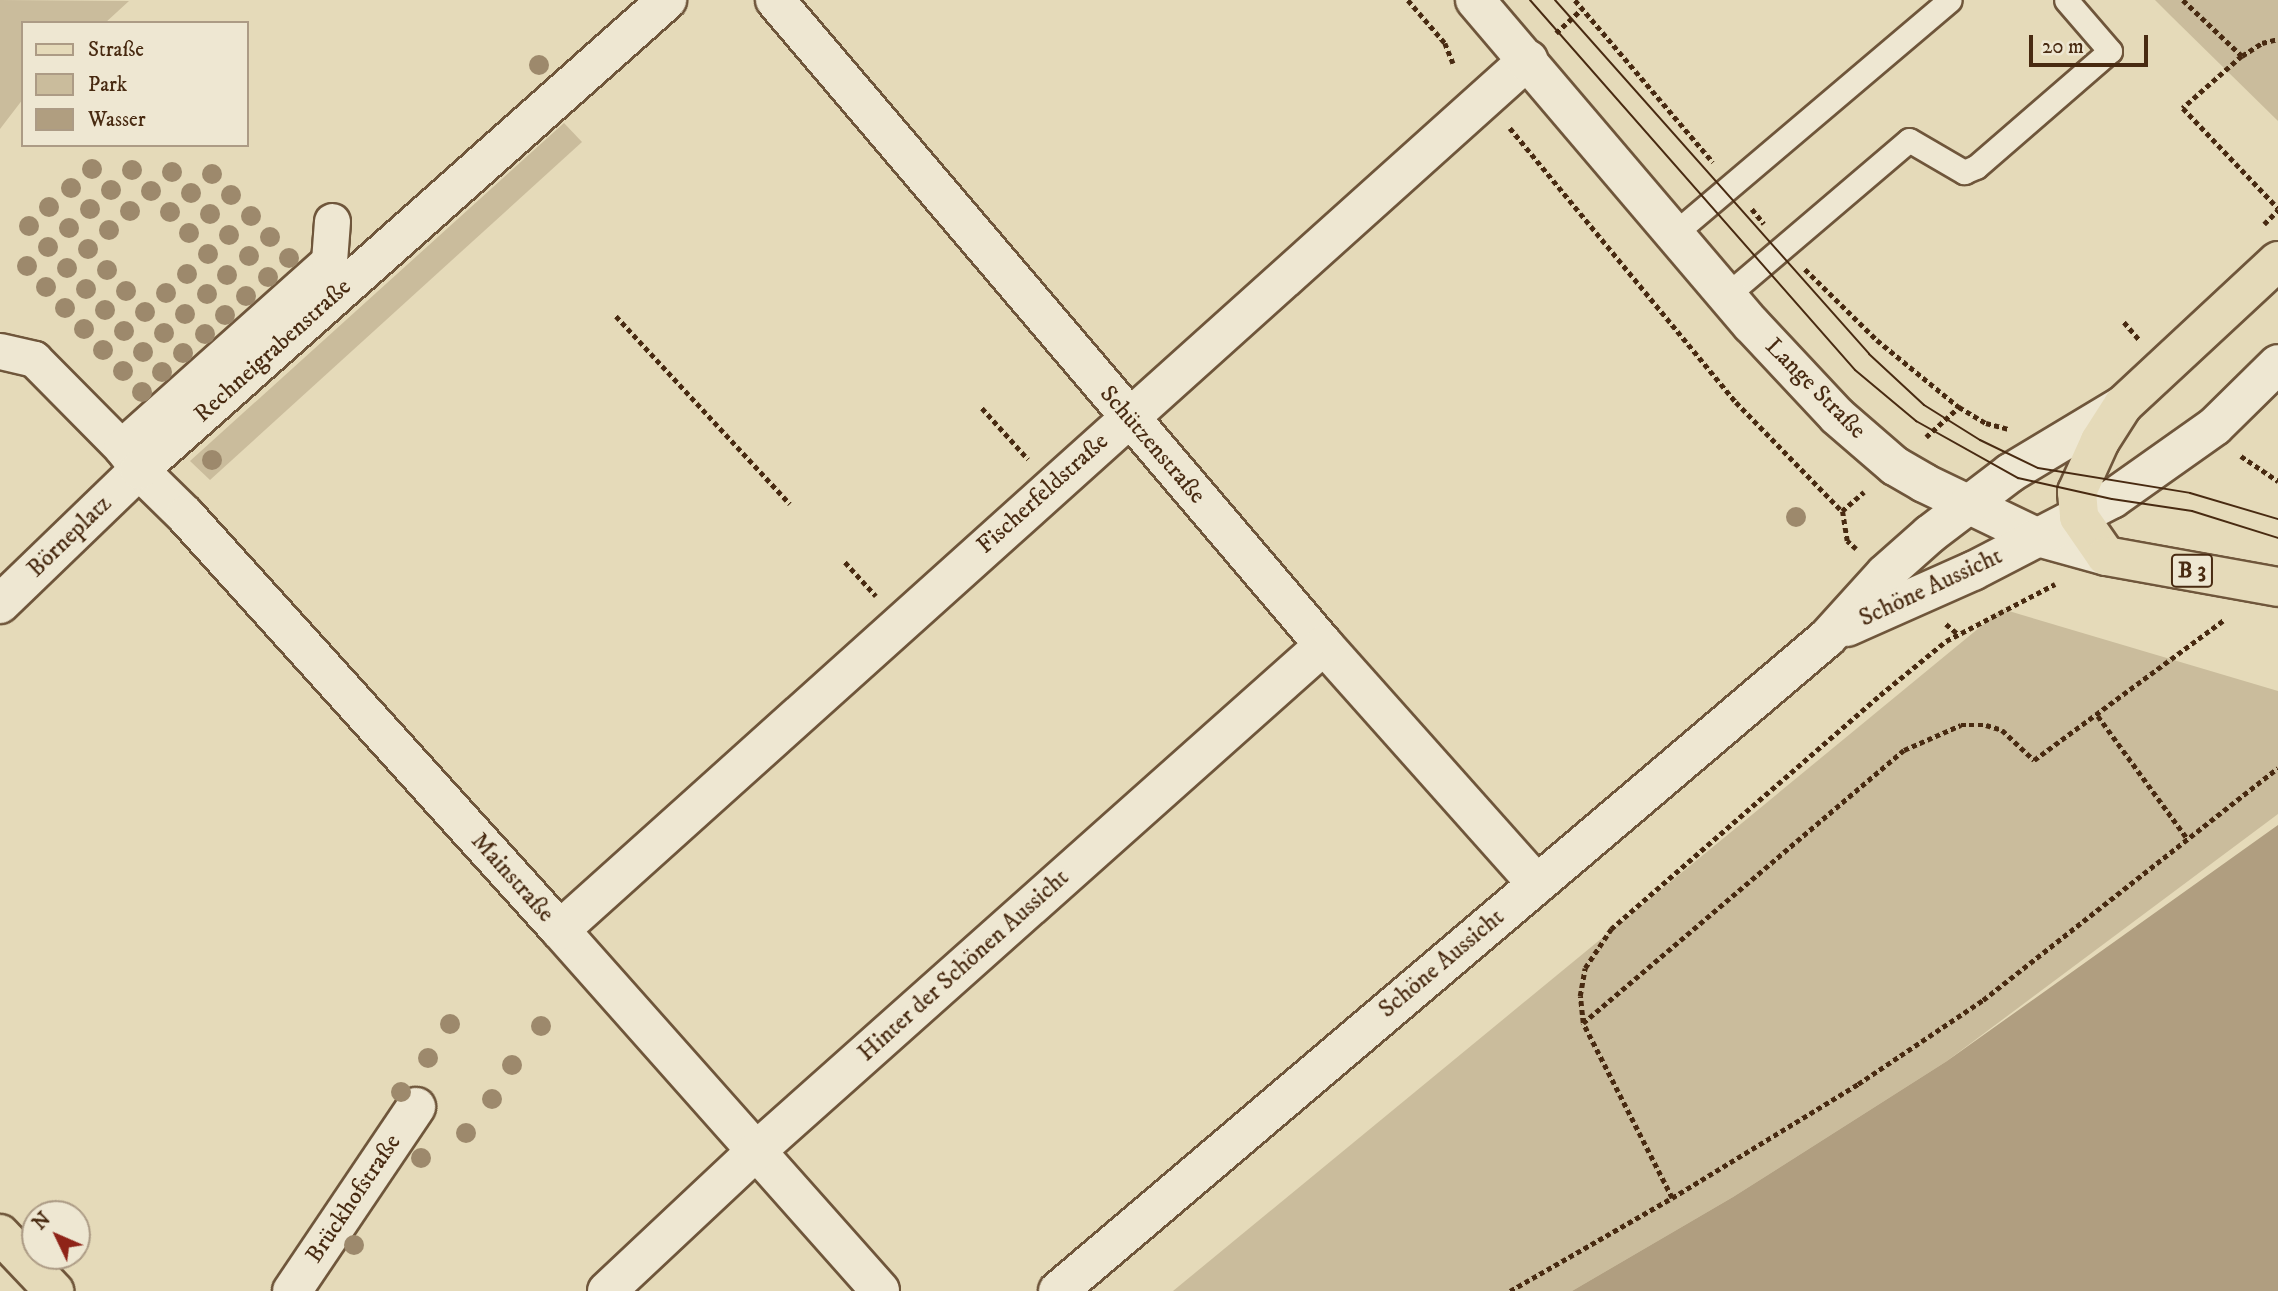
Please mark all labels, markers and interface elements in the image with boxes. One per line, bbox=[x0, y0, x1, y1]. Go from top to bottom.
legend bbox=[21, 21, 248, 147]
scale bar bbox=[2033, 21, 2152, 65]
text: 20 m bbox=[2042, 34, 2084, 60]
text: Straße bbox=[88, 37, 144, 63]
text: Park bbox=[88, 72, 127, 98]
text: Wasser bbox=[88, 107, 145, 133]
street label: Rechneigrabenstraße bbox=[189, 273, 357, 429]
street label: Lange Straße bbox=[1759, 333, 1871, 445]
street label: Schützenstraße bbox=[1093, 380, 1211, 510]
street label: Fischerfeldstraße bbox=[971, 428, 1115, 560]
street label: Börneplatz bbox=[22, 490, 118, 584]
street label: Schöne Aussicht bbox=[1855, 542, 2007, 634]
road number: B 3 bbox=[2169, 552, 2215, 590]
street label: Mainstraße bbox=[464, 827, 560, 929]
street label: Hinter der Schönen Aussicht bbox=[853, 864, 1075, 1068]
street label: Schöne Aussicht bbox=[1374, 903, 1510, 1025]
street label: Brückhofstraße bbox=[300, 1129, 408, 1269]
north arrow bbox=[21, 1200, 91, 1270]
text: N bbox=[28, 1208, 56, 1235]

